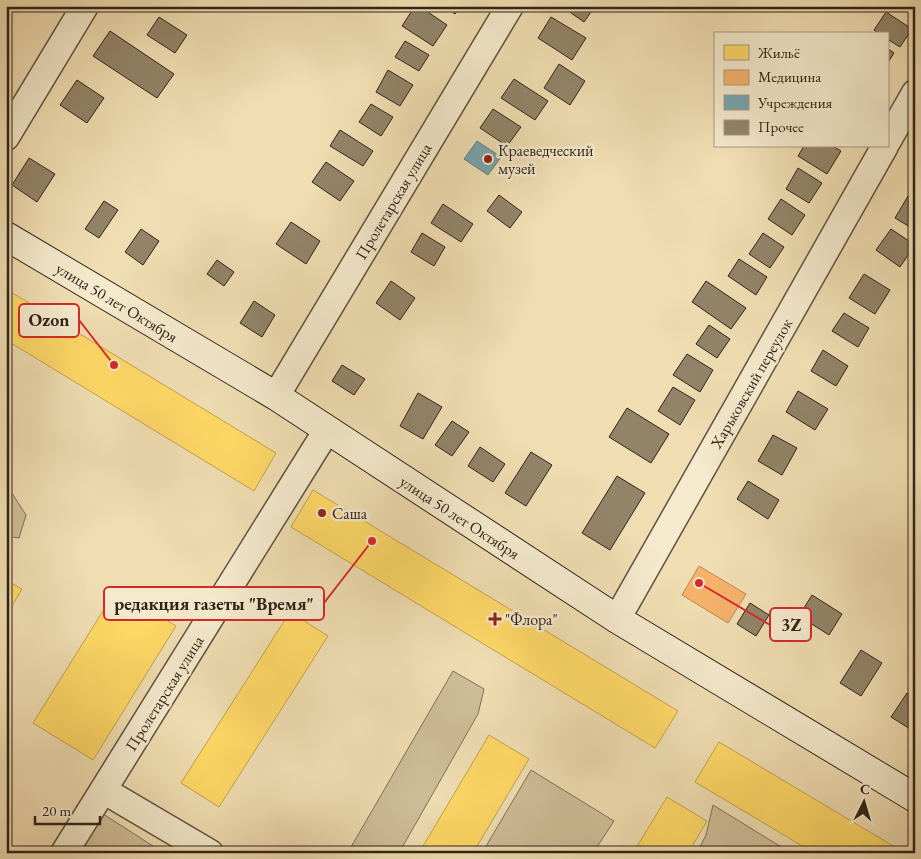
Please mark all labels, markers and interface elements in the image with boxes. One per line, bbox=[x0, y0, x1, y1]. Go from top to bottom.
legend bbox=[714, 32, 888, 148]
text: Жильё bbox=[757, 43, 800, 62]
text: Медицина bbox=[758, 67, 821, 86]
text: Учреждения bbox=[757, 93, 833, 112]
text: Прочее bbox=[758, 117, 804, 136]
street label: Пролетарская улица bbox=[350, 139, 437, 263]
place label: Краеведческий музей bbox=[498, 140, 594, 179]
marker: Краеведческий музей bbox=[482, 153, 494, 165]
street label: улица 50 лет Октября bbox=[52, 258, 182, 347]
callout: Ozon bbox=[19, 304, 79, 337]
text: Ozon bbox=[29, 308, 69, 331]
street label: Харьковский переулок bbox=[705, 314, 797, 453]
street label: улица 50 лет Октября bbox=[396, 471, 524, 564]
place label: Саша bbox=[332, 503, 368, 524]
marker: Саша bbox=[316, 507, 328, 519]
callout: редакция газеты "Время" bbox=[104, 587, 324, 620]
text: редакция газеты "Время" bbox=[114, 592, 314, 615]
callout: 3Z bbox=[770, 608, 811, 641]
place label: "Флора" bbox=[505, 609, 558, 630]
marker: "Флора" bbox=[489, 613, 501, 625]
text: 3Z bbox=[781, 613, 801, 636]
street label: Пролетарская улица bbox=[121, 631, 209, 755]
north arrow bbox=[838, 776, 888, 826]
text: С bbox=[859, 780, 871, 798]
scale bar bbox=[35, 794, 100, 826]
text: 20 m bbox=[42, 801, 71, 820]

